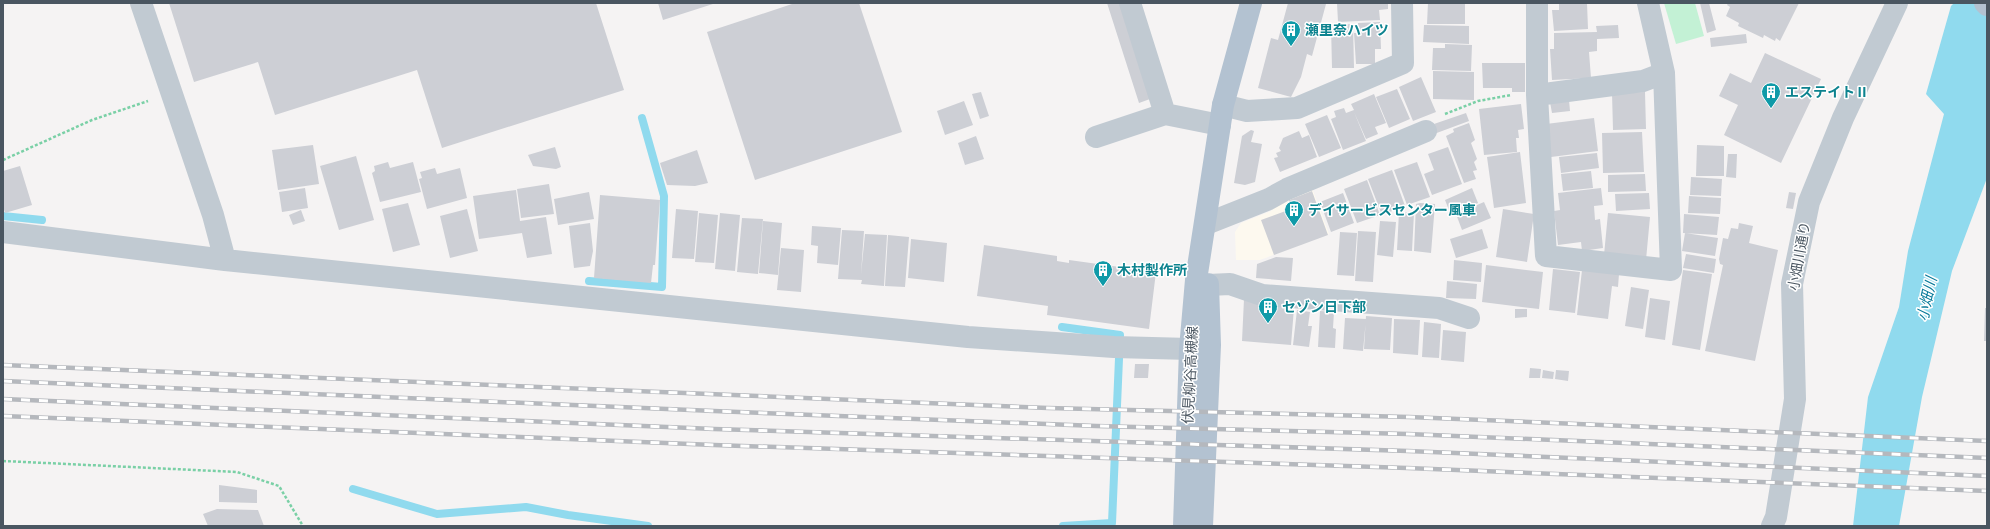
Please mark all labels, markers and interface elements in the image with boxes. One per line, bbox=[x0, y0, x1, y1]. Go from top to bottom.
building icon: 瀬里奈ハイツ bbox=[1280, 19, 1302, 47]
place label: 瀬里奈ハイツ bbox=[1305, 21, 1389, 38]
building icon: エステイトⅡ bbox=[1760, 81, 1782, 109]
place label: エステイトⅡ bbox=[1785, 83, 1869, 100]
building icon: デイサービスセンター風車 bbox=[1283, 199, 1305, 227]
place label: デイサービスセンター風車 bbox=[1308, 201, 1476, 218]
street label: 小畑川通り bbox=[1784, 220, 1813, 292]
building icon: 木村製作所 bbox=[1092, 259, 1114, 287]
place label: 木村製作所 bbox=[1117, 261, 1187, 278]
water label: 小畑川 bbox=[1913, 273, 1940, 323]
building icon: セゾン日下部 bbox=[1257, 296, 1279, 324]
place label: セゾン日下部 bbox=[1282, 298, 1366, 315]
street label: 伏見柳谷高槻線 bbox=[1178, 326, 1201, 424]

